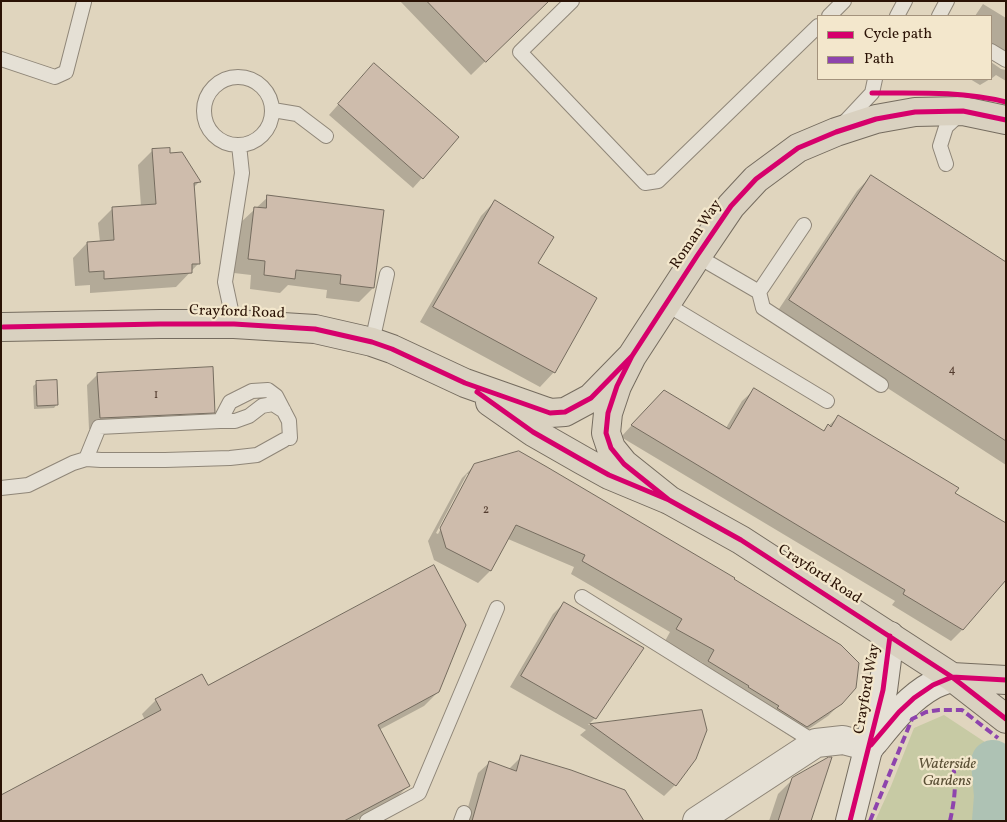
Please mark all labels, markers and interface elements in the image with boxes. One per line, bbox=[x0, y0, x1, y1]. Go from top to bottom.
legend bbox=[817, 15, 992, 80]
text: Cycle path bbox=[864, 24, 932, 45]
text: Path bbox=[864, 49, 894, 70]
street label: Roman Way bbox=[667, 197, 727, 273]
street label: Crayford Road bbox=[189, 302, 285, 324]
house number: 4 bbox=[948, 364, 956, 378]
house number: 1 bbox=[154, 389, 158, 403]
house number: 2 bbox=[483, 504, 489, 518]
street label: Crayford Road bbox=[774, 541, 864, 609]
street label: Crayford Way bbox=[851, 643, 885, 735]
park label: Waterside Gardens bbox=[918, 756, 976, 791]

